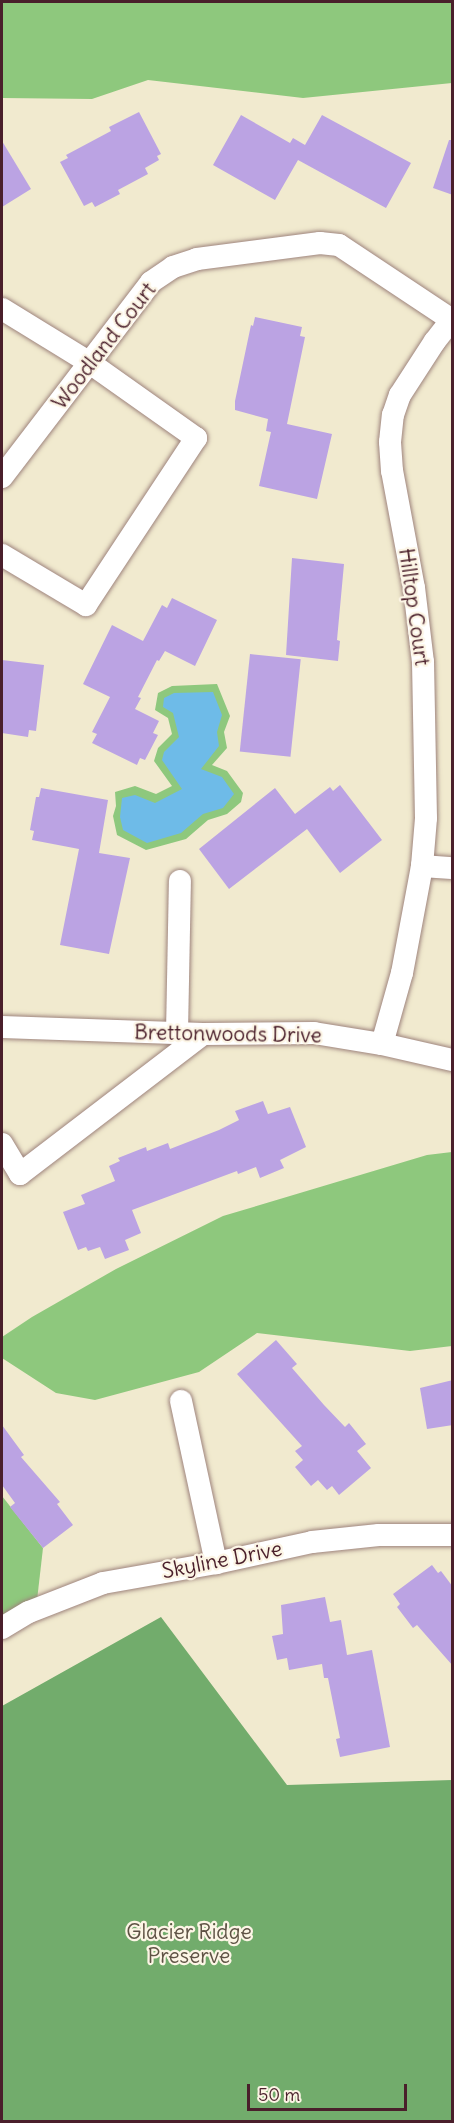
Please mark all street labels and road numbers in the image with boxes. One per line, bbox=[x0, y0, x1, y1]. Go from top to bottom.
street label: Woodland Court bbox=[47, 278, 161, 414]
street label: Hilltop Court bbox=[393, 547, 435, 667]
street label: Brettonwoods Drive bbox=[134, 1020, 322, 1048]
street label: Skyline Drive bbox=[160, 1536, 284, 1584]

